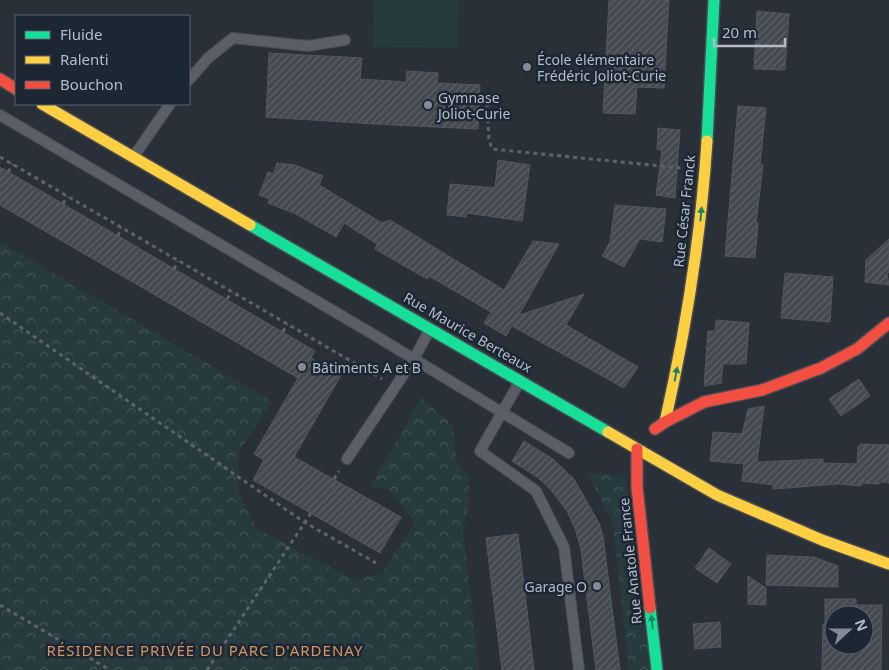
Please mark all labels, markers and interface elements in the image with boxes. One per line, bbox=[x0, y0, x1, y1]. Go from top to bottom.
legend bbox=[15, 15, 190, 105]
scale bar bbox=[714, 15, 785, 47]
text: 20 m bbox=[722, 22, 757, 42]
text: Fluide bbox=[60, 24, 102, 44]
text: Ralenti bbox=[60, 49, 109, 69]
place label: École élémentaire Frédéric Joliot-Curie bbox=[537, 50, 666, 85]
marker: École élémentaire Frédéric Joliot-Curie bbox=[521, 61, 533, 73]
text: Bouchon bbox=[60, 74, 123, 94]
place label: Gymnase Joliot-Curie bbox=[436, 88, 510, 123]
marker: Gymnase Joliot-Curie bbox=[422, 99, 434, 111]
street label: Rue César Franck bbox=[669, 153, 699, 268]
one-way arrow bbox=[697, 206, 705, 222]
street label: Rue Maurice Berteaux bbox=[400, 287, 536, 377]
place label: Bâtiments A et B bbox=[312, 358, 421, 377]
marker: Bâtiments A et B bbox=[296, 361, 308, 373]
one-way arrow bbox=[672, 366, 680, 382]
street label: Rue Anatole France bbox=[614, 497, 646, 625]
place label: Garage O bbox=[525, 577, 587, 596]
marker: Garage O bbox=[591, 580, 603, 592]
north arrow bbox=[824, 605, 874, 655]
one-way arrow bbox=[648, 613, 656, 629]
text: N bbox=[851, 616, 873, 634]
district label: RÉSIDENCE PRIVÉE DU PARC D'ARDENAY bbox=[47, 640, 363, 660]

